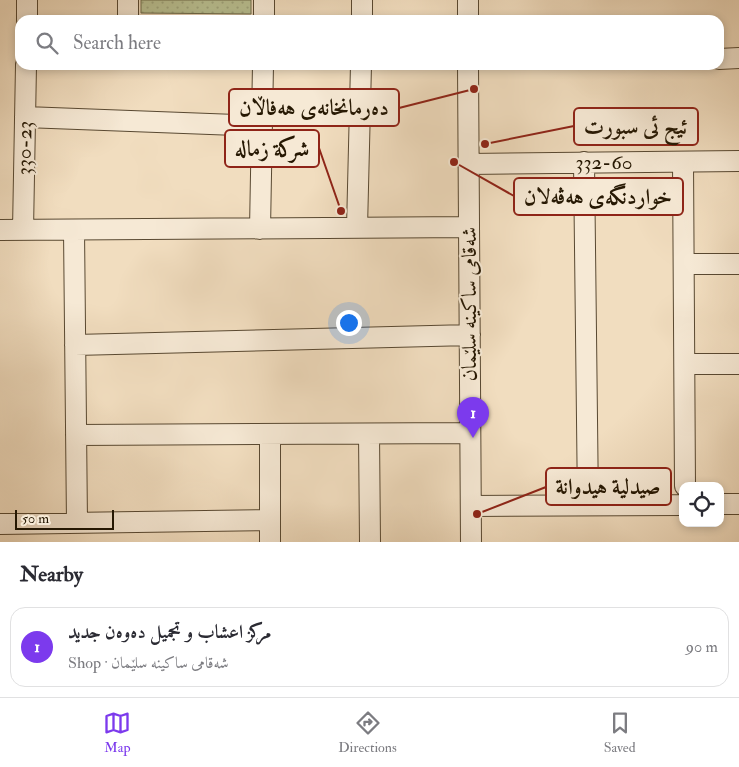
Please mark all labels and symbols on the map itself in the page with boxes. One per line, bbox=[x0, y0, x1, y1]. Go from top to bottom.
callout: دەرمانخانەی هەفاڵان bbox=[229, 89, 399, 126]
text: دەرمانخانەی هەفاڵان bbox=[239, 94, 389, 122]
callout: ئیج ئی سبورت bbox=[574, 108, 698, 145]
text: ئیج ئی سبورت bbox=[584, 113, 688, 146]
street label: 330-23 bbox=[11, 121, 38, 175]
callout: شركة زماله bbox=[225, 130, 319, 167]
text: شركة زماله bbox=[235, 135, 309, 163]
street label: 332-60 bbox=[576, 149, 633, 176]
callout: خواردنگەی هەڤەلان bbox=[514, 178, 683, 215]
text: خواردنگەی هەڤەلان bbox=[524, 183, 672, 211]
street label: شەقامی ساکینە سلێمان bbox=[456, 227, 483, 381]
your location bbox=[336, 310, 362, 336]
pin: 1 bbox=[457, 397, 489, 438]
callout: صيدلية هيدوانة bbox=[546, 468, 671, 505]
text: صيدلية هيدوانة bbox=[555, 473, 661, 501]
scale bar bbox=[15, 507, 114, 530]

